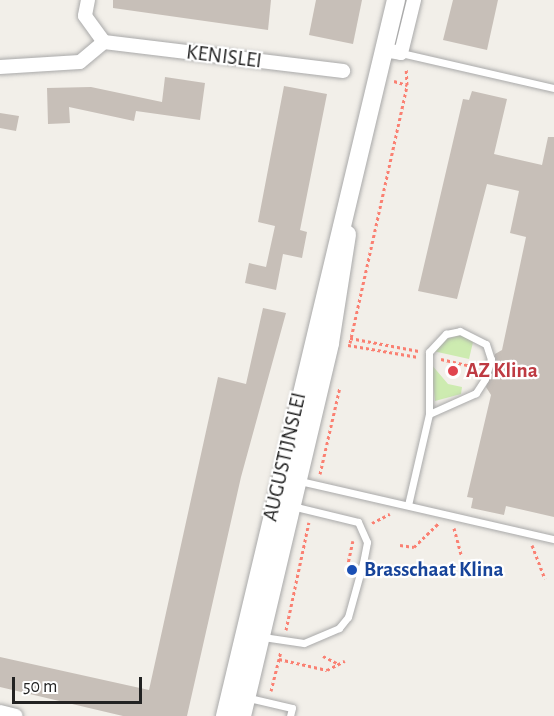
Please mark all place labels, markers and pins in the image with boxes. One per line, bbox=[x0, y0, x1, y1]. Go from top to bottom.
place label: AZ Klina bbox=[466, 358, 538, 384]
marker: AZ Klina bbox=[444, 362, 462, 380]
place label: Brasschaat Klina bbox=[364, 557, 504, 583]
marker: Brasschaat Klina bbox=[345, 563, 359, 577]

